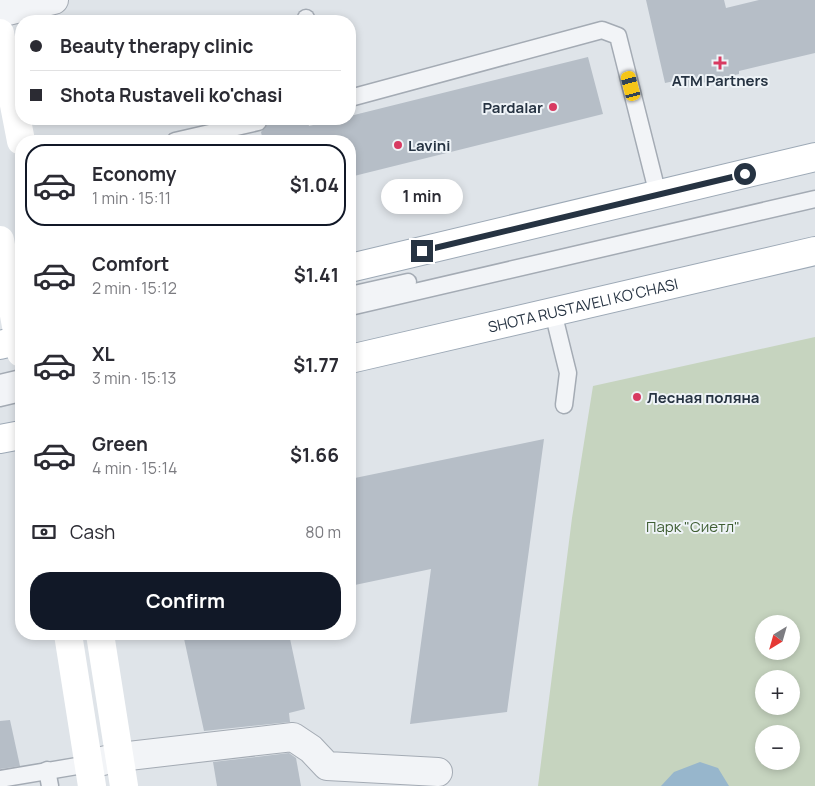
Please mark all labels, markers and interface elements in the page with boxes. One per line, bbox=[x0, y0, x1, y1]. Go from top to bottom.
text: Beauty therapy clinic bbox=[60, 33, 254, 59]
marker: ATM Partners bbox=[714, 57, 726, 69]
car bbox=[619, 70, 642, 102]
place label: ATM Partners bbox=[672, 70, 768, 91]
text: Shota Rustaveli ko'chasi bbox=[60, 82, 283, 108]
place label: Pardalar bbox=[482, 97, 543, 118]
marker: Pardalar bbox=[547, 101, 559, 113]
place label: Lavini bbox=[408, 135, 450, 156]
marker: Lavini bbox=[392, 139, 404, 151]
text: Economy bbox=[92, 161, 176, 187]
icon: car bbox=[32, 163, 77, 208]
route start bbox=[734, 163, 756, 185]
text: $1.04 bbox=[290, 172, 339, 198]
callout: 1 min bbox=[381, 178, 463, 214]
text: 1 min bbox=[402, 185, 442, 207]
text: 1 min · 15:11 bbox=[92, 187, 171, 209]
route end bbox=[411, 240, 433, 262]
text: Comfort bbox=[92, 251, 169, 277]
icon: car bbox=[32, 253, 77, 298]
text: $1.41 bbox=[294, 262, 339, 288]
street label: SHOTA RUSTAVELI KO'CHASI bbox=[486, 273, 680, 337]
text: 2 min · 15:12 bbox=[92, 277, 177, 299]
text: XL bbox=[92, 341, 115, 367]
icon: car bbox=[32, 343, 77, 388]
text: $1.77 bbox=[293, 352, 339, 378]
text: 3 min · 15:13 bbox=[92, 367, 176, 389]
place label: Лесная поляна bbox=[647, 387, 759, 408]
marker: Лесная поляна bbox=[631, 391, 643, 403]
text: Green bbox=[92, 431, 148, 457]
icon: car bbox=[32, 433, 77, 478]
text: $1.66 bbox=[290, 442, 339, 468]
text: 4 min · 15:14 bbox=[92, 457, 177, 479]
park label: Парк "Сиетл" bbox=[646, 516, 740, 537]
icon: cash bbox=[30, 518, 58, 546]
text: Cash bbox=[70, 519, 115, 545]
text: 80 m bbox=[305, 521, 341, 543]
button: Confirm bbox=[30, 572, 341, 630]
north arrow bbox=[755, 615, 800, 660]
map controls bbox=[755, 615, 800, 770]
button: + bbox=[755, 670, 800, 715]
button: − bbox=[755, 725, 800, 770]

